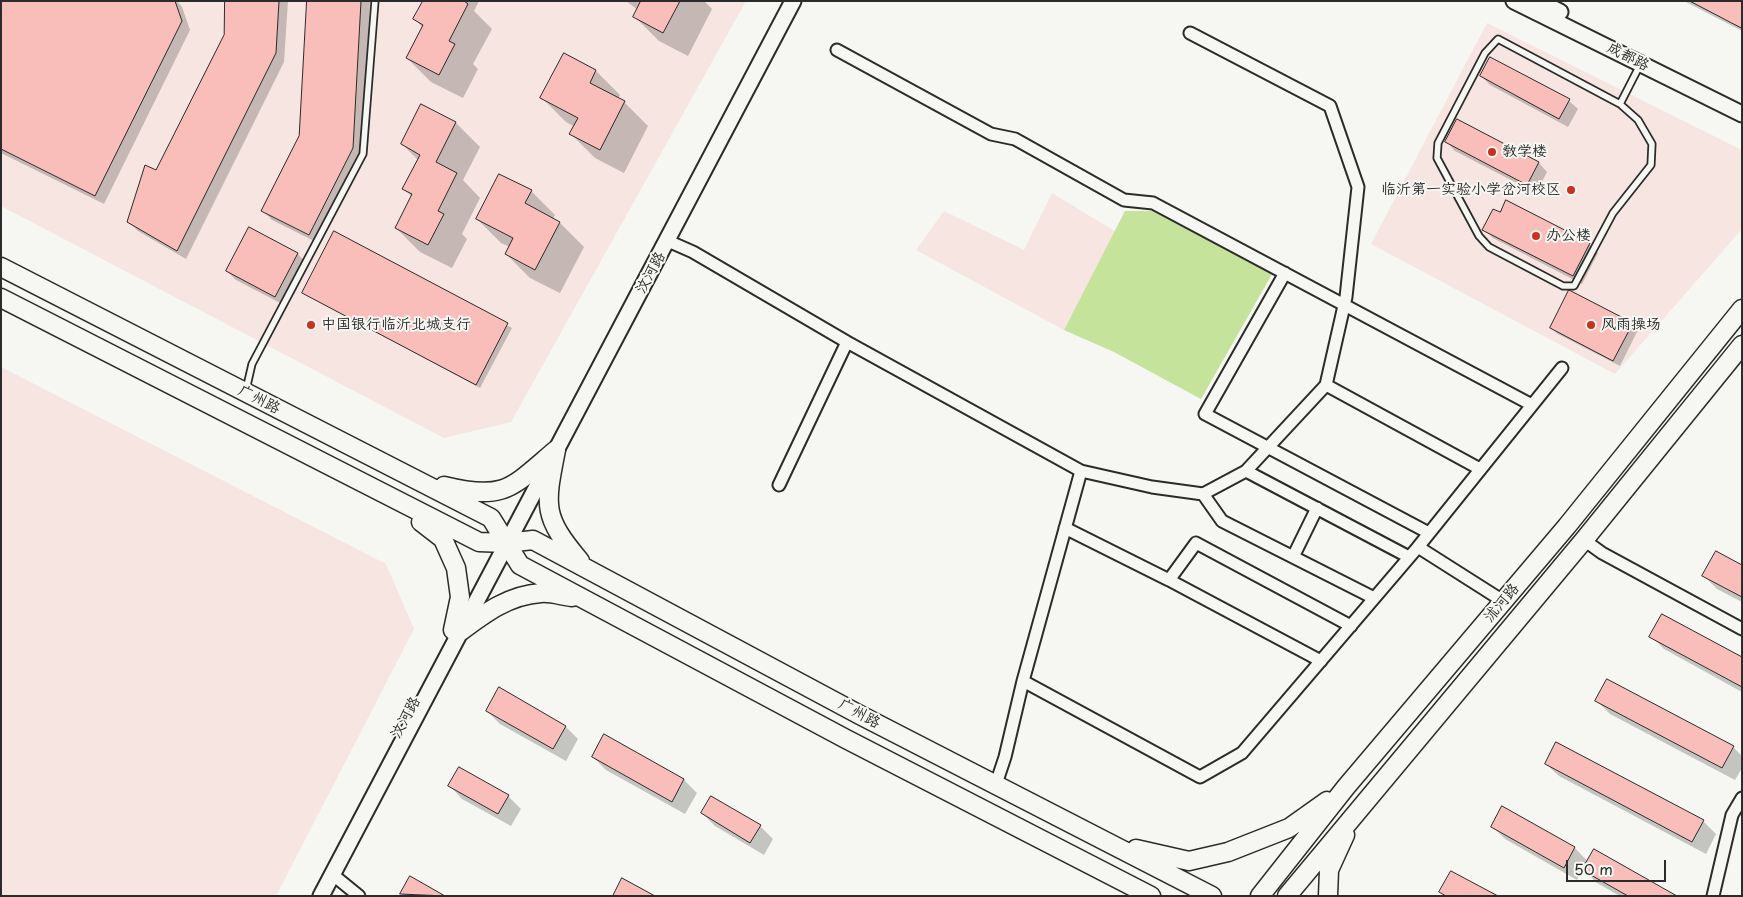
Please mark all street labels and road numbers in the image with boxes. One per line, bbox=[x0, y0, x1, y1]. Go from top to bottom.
street label: 成都路 bbox=[1604, 39, 1652, 75]
street label: 汶河路 bbox=[632, 249, 670, 297]
street label: 广州路 bbox=[235, 382, 283, 418]
street label: 沭河路 bbox=[1481, 580, 1523, 626]
street label: 汶河路 bbox=[387, 694, 425, 742]
street label: 广州路 bbox=[835, 695, 883, 733]

